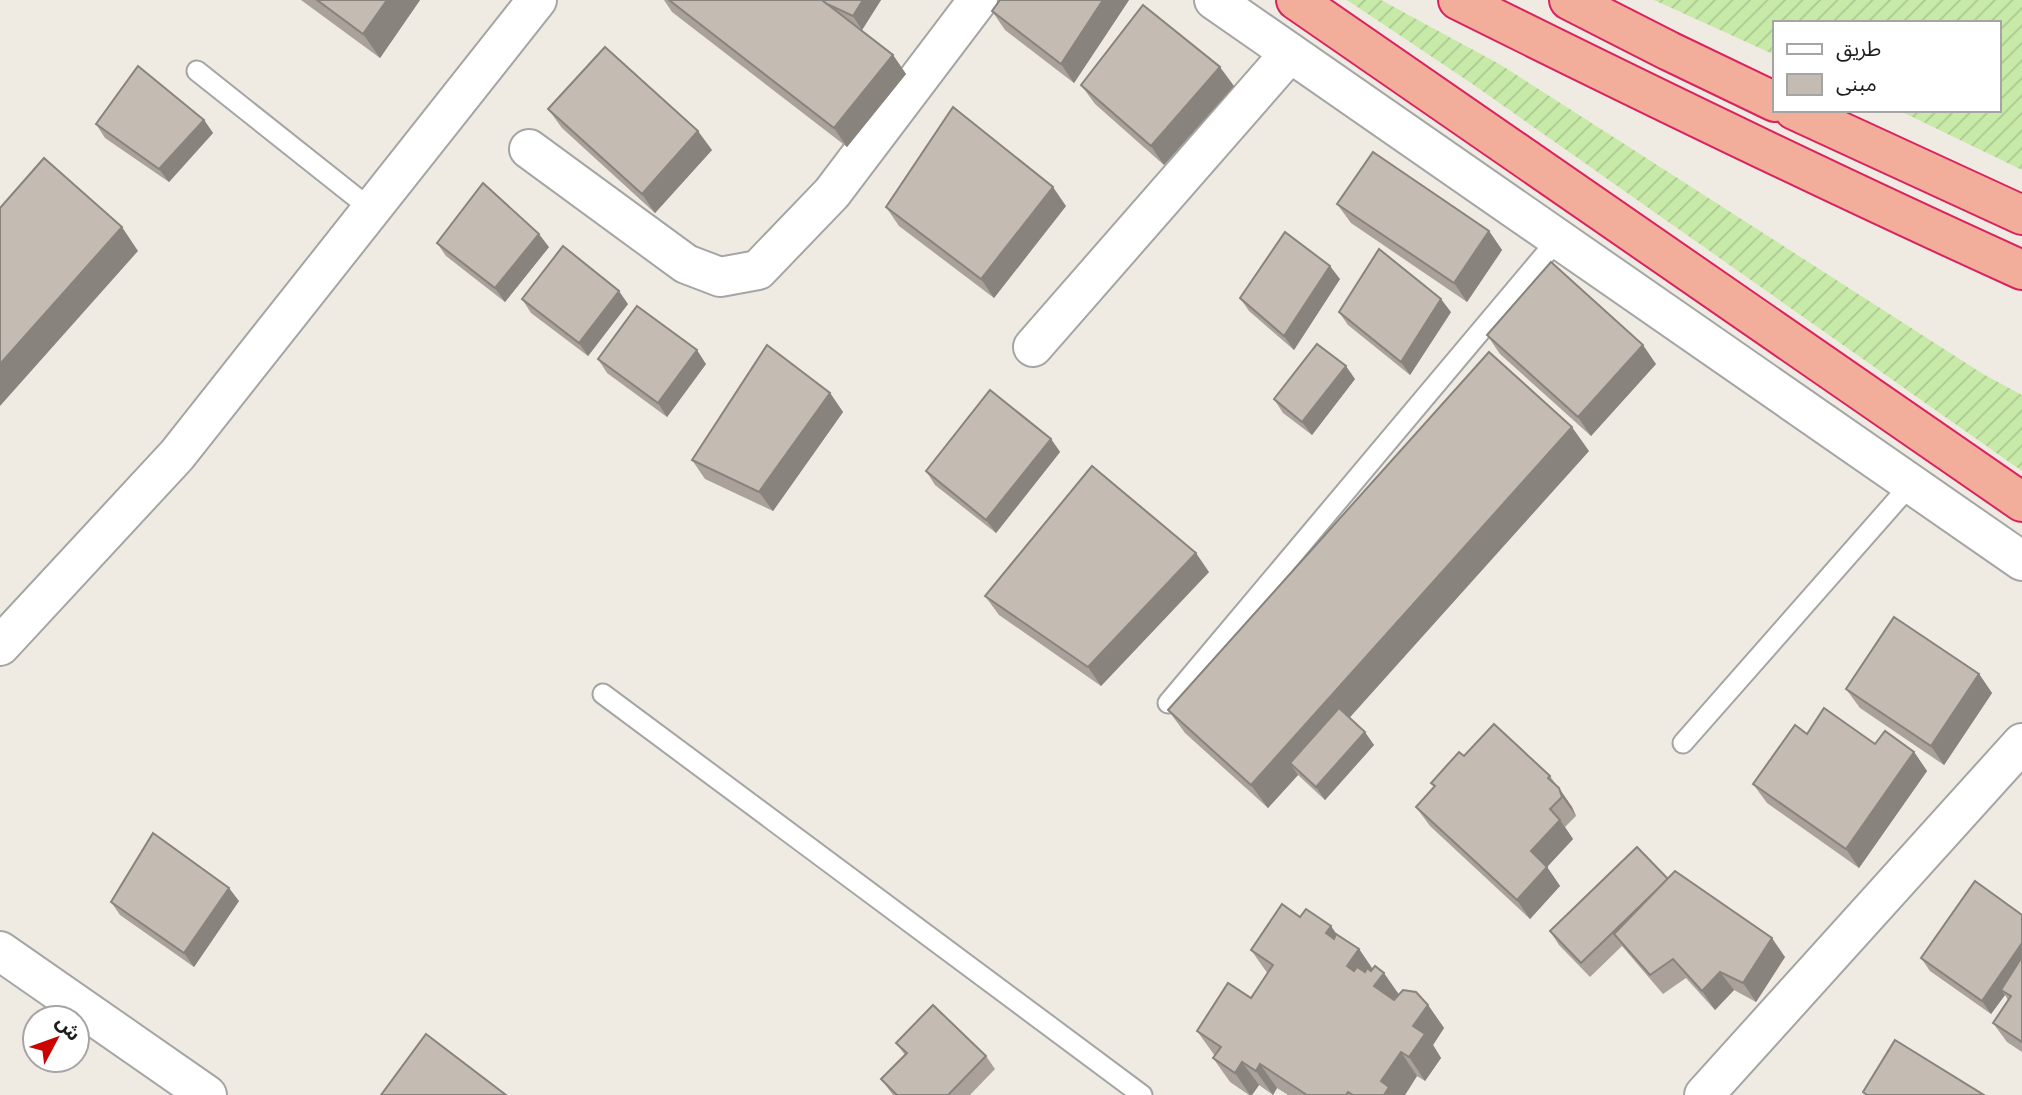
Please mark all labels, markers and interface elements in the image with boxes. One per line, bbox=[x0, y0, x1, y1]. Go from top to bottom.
legend bbox=[1773, 21, 2001, 112]
text: طريق bbox=[1836, 37, 1881, 62]
text: مبنى bbox=[1836, 72, 1877, 96]
north arrow bbox=[21, 1004, 91, 1074]
text: ش bbox=[51, 1011, 85, 1046]

